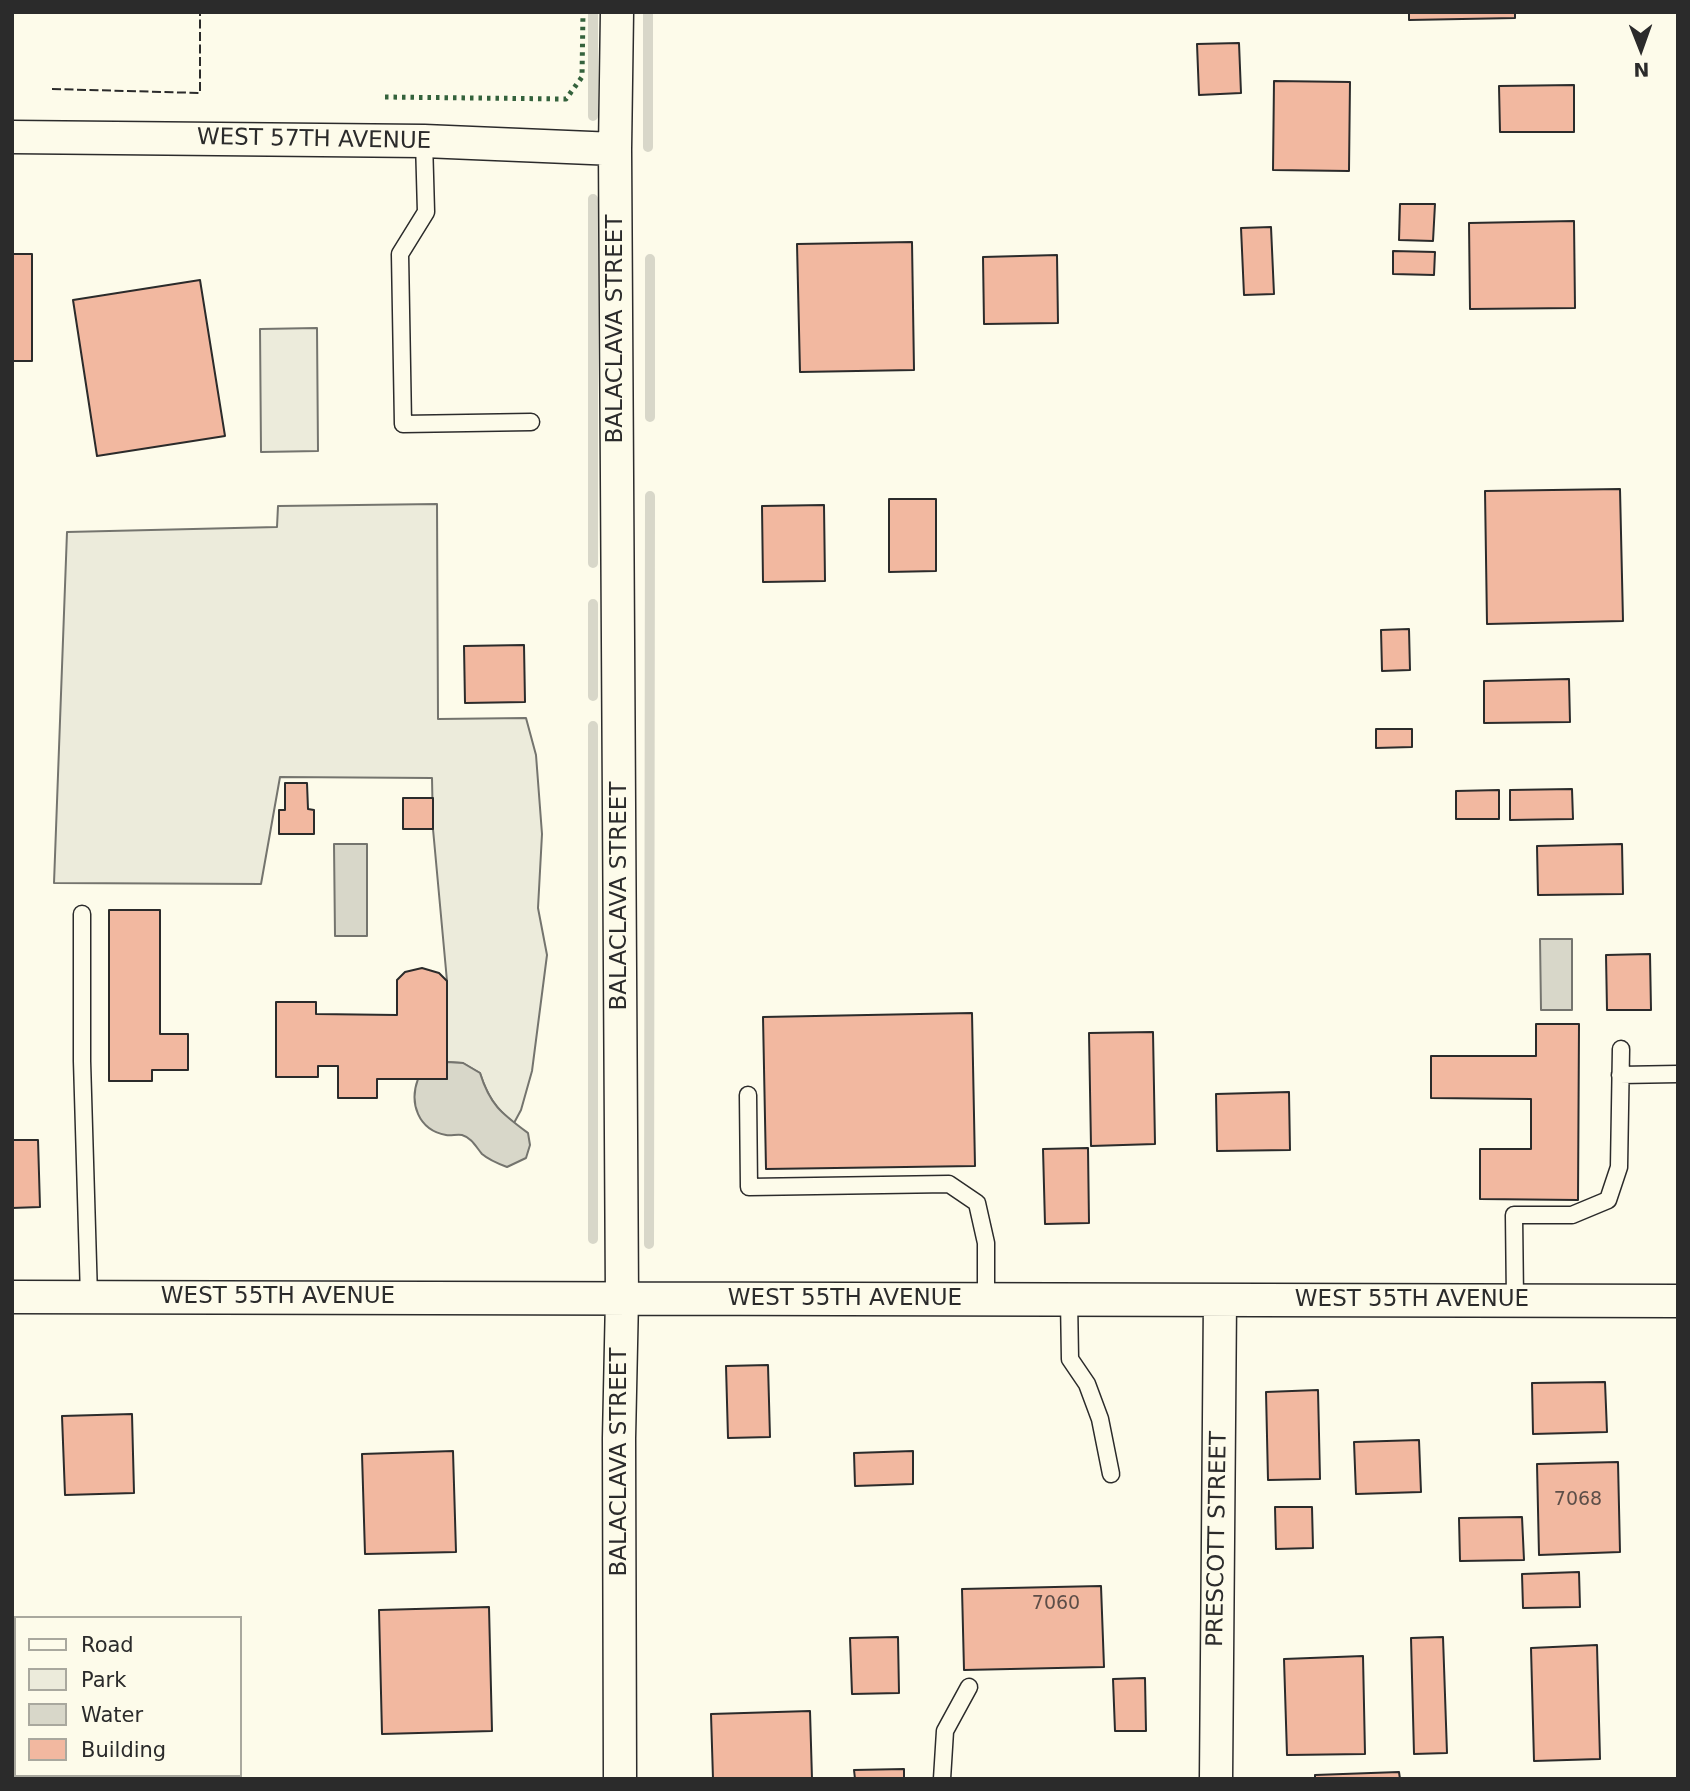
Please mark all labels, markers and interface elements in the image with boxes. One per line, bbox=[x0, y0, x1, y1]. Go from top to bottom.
north arrow bbox=[1606, 14, 1676, 84]
text: N bbox=[1633, 59, 1650, 81]
street label: WEST 57TH AVENUE bbox=[197, 124, 431, 156]
street label: BALACLAVA STREET bbox=[602, 215, 630, 443]
street label: BALACLAVA STREET bbox=[606, 782, 634, 1010]
street label: WEST 55TH AVENUE bbox=[161, 1283, 395, 1311]
street label: WEST 55TH AVENUE bbox=[728, 1285, 962, 1313]
street label: WEST 55TH AVENUE bbox=[1295, 1286, 1529, 1314]
street label: BALACLAVA STREET bbox=[606, 1348, 634, 1576]
street label: PRESCOTT STREET bbox=[1202, 1431, 1234, 1647]
house number: 7068 bbox=[1554, 1489, 1602, 1511]
house number: 7060 bbox=[1032, 1593, 1080, 1615]
legend bbox=[14, 1616, 242, 1777]
text: Road bbox=[81, 1633, 134, 1657]
text: Park bbox=[81, 1668, 126, 1692]
text: Water bbox=[81, 1703, 143, 1727]
text: Building bbox=[81, 1738, 166, 1762]

